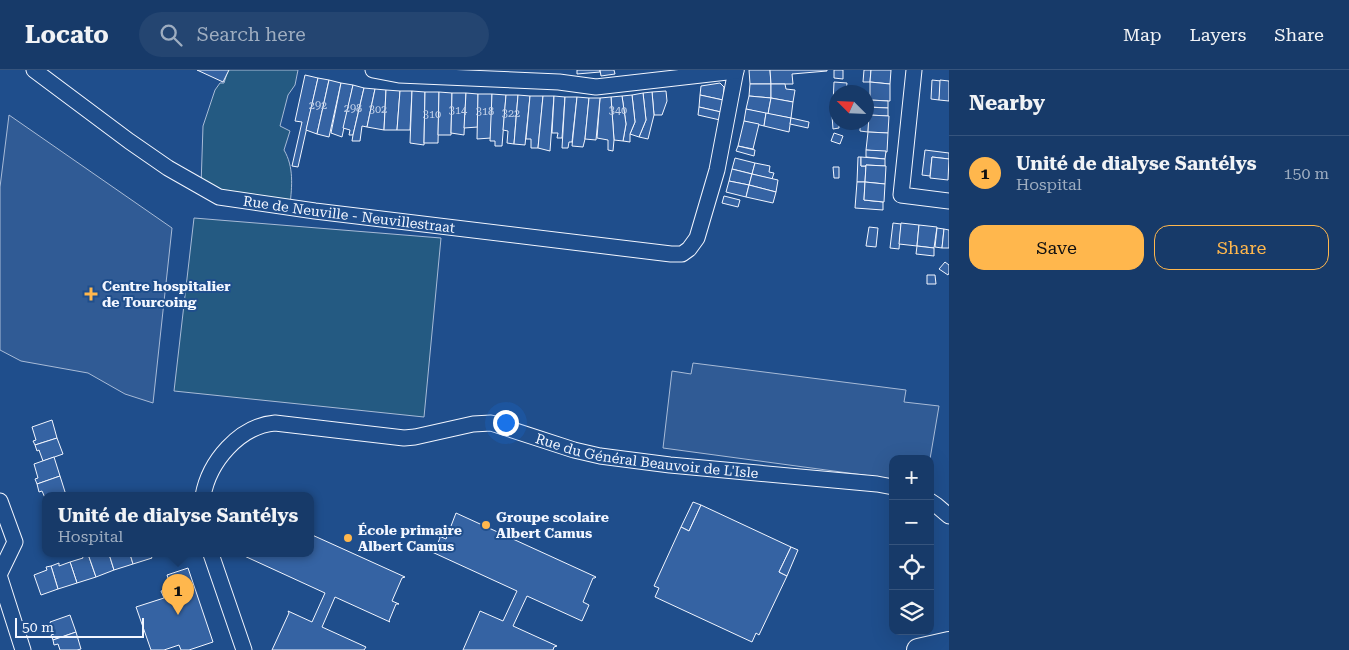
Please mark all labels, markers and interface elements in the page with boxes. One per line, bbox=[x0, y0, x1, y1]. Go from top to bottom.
search box bbox=[139, 12, 489, 57]
text: Locato bbox=[25, 21, 109, 49]
icon: search bbox=[157, 21, 185, 49]
text: Search here bbox=[197, 23, 306, 46]
text: Map bbox=[1123, 24, 1162, 45]
text: Layers bbox=[1190, 24, 1246, 45]
text: Share bbox=[1274, 24, 1324, 45]
north arrow bbox=[829, 85, 874, 130]
text: Nearby bbox=[969, 91, 1045, 115]
house number: 292 bbox=[309, 99, 327, 112]
house number: 298 bbox=[344, 102, 362, 115]
house number: 302 bbox=[369, 103, 387, 116]
house number: 314 bbox=[449, 104, 468, 117]
house number: 340 bbox=[609, 104, 627, 117]
house number: 318 bbox=[476, 105, 494, 118]
house number: 322 bbox=[502, 107, 520, 120]
house number: 310 bbox=[423, 108, 441, 121]
text: Unité de dialyse Santélys bbox=[1016, 152, 1257, 175]
text: 1 bbox=[981, 164, 989, 183]
text: 150 m bbox=[1283, 164, 1329, 183]
text: Hospital bbox=[1016, 175, 1082, 194]
street label: Rue de Neuville - Neuvillestraat bbox=[242, 193, 456, 236]
button: Save bbox=[969, 225, 1144, 270]
button: Share bbox=[1154, 225, 1329, 270]
place label: Centre hospitalier de Tourcoing bbox=[102, 278, 231, 310]
marker: Centre hospitalier de Tourcoing bbox=[84, 287, 98, 301]
your location bbox=[493, 410, 519, 436]
street label: Rue du Général Beauvoir de L'Isle bbox=[534, 430, 759, 481]
map controls bbox=[889, 455, 934, 635]
button: + bbox=[889, 455, 934, 500]
popup bbox=[42, 492, 314, 557]
button: − bbox=[889, 500, 934, 545]
text: Unité de dialyse Santélys bbox=[58, 504, 298, 527]
place label: Groupe scolaire Albert Camus bbox=[496, 509, 609, 541]
marker: Groupe scolaire Albert Camus bbox=[480, 519, 492, 531]
place label: École primaire Albert Camus bbox=[358, 522, 462, 554]
text: Hospital bbox=[58, 527, 123, 546]
marker: École primaire Albert Camus bbox=[342, 532, 354, 544]
button: locate bbox=[889, 545, 934, 590]
pin: 1 bbox=[162, 574, 194, 615]
button: layers bbox=[889, 590, 934, 635]
scale bar bbox=[15, 615, 144, 638]
text: 50 m bbox=[22, 619, 54, 635]

